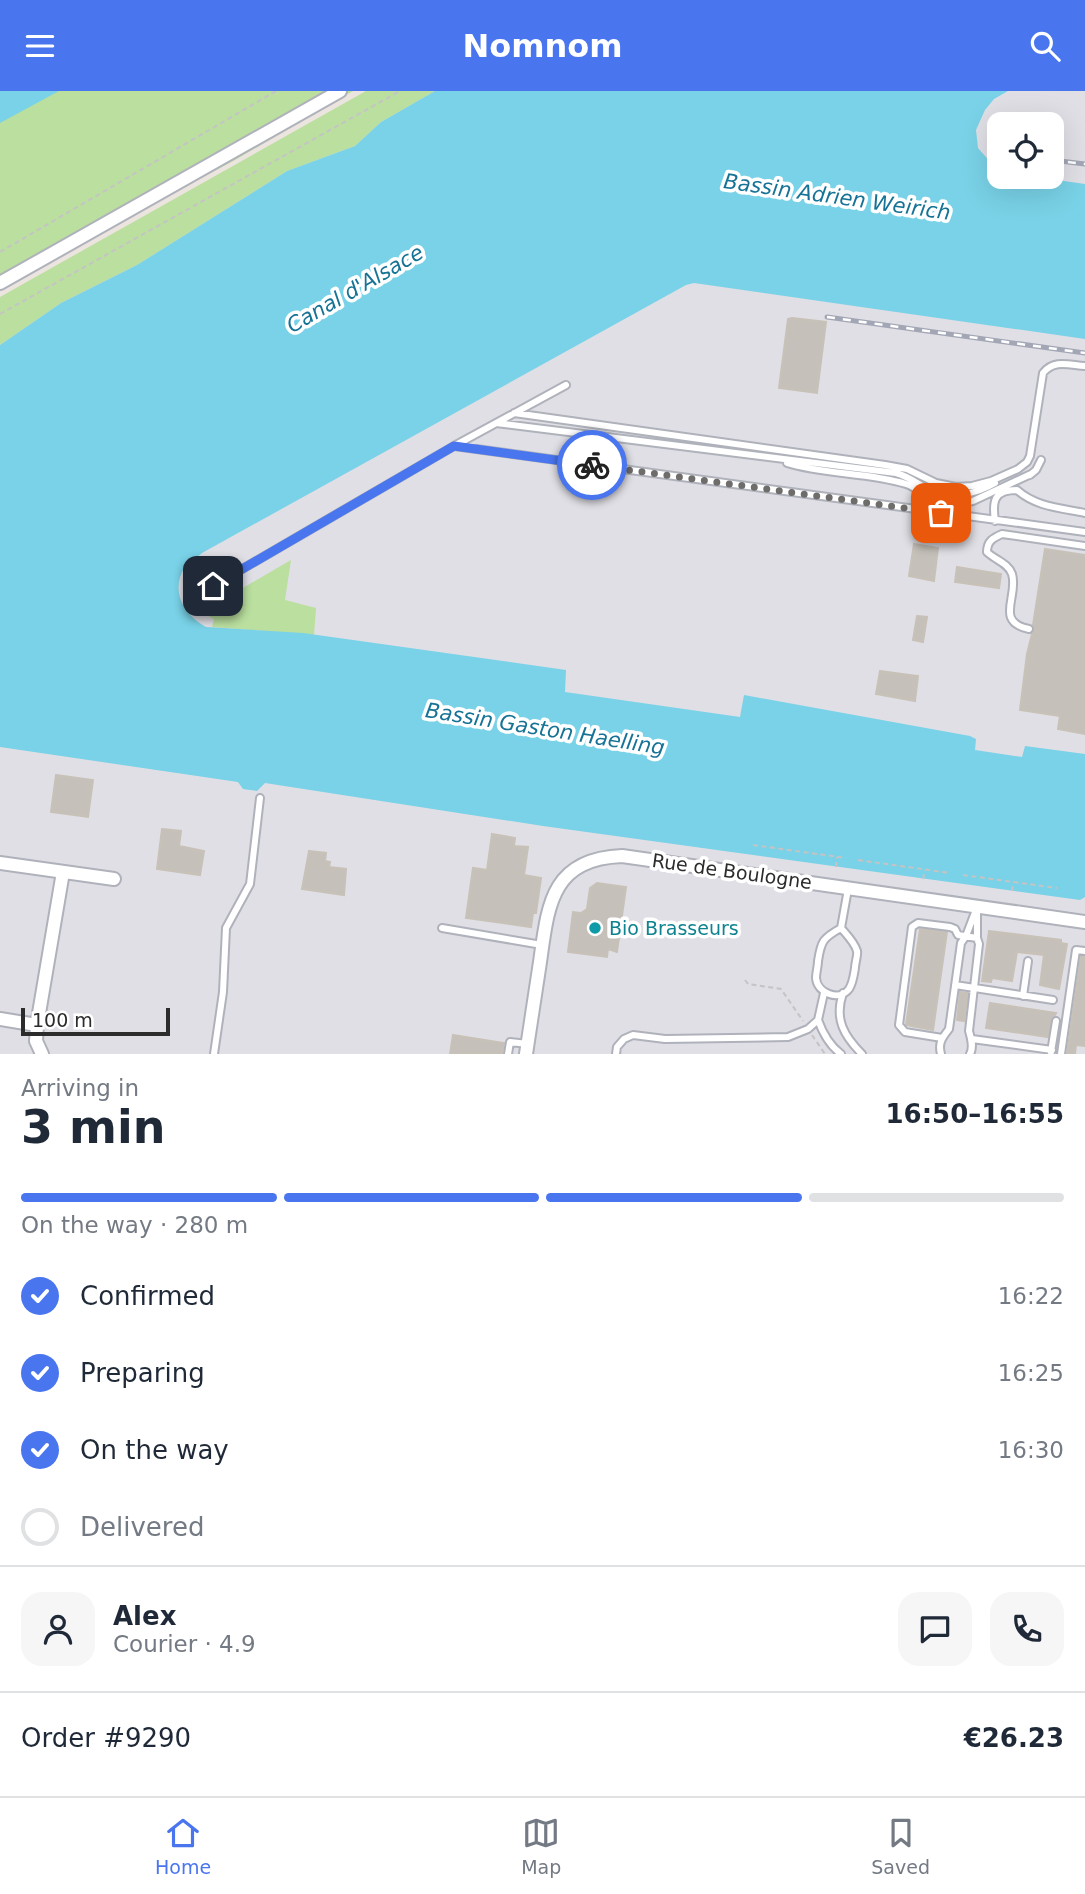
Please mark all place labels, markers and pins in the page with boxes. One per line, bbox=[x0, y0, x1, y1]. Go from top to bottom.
pin bbox=[911, 483, 971, 543]
pin bbox=[183, 556, 243, 616]
place label: Bio Brasseurs bbox=[609, 917, 739, 939]
marker: Bio Brasseurs bbox=[587, 920, 603, 936]

